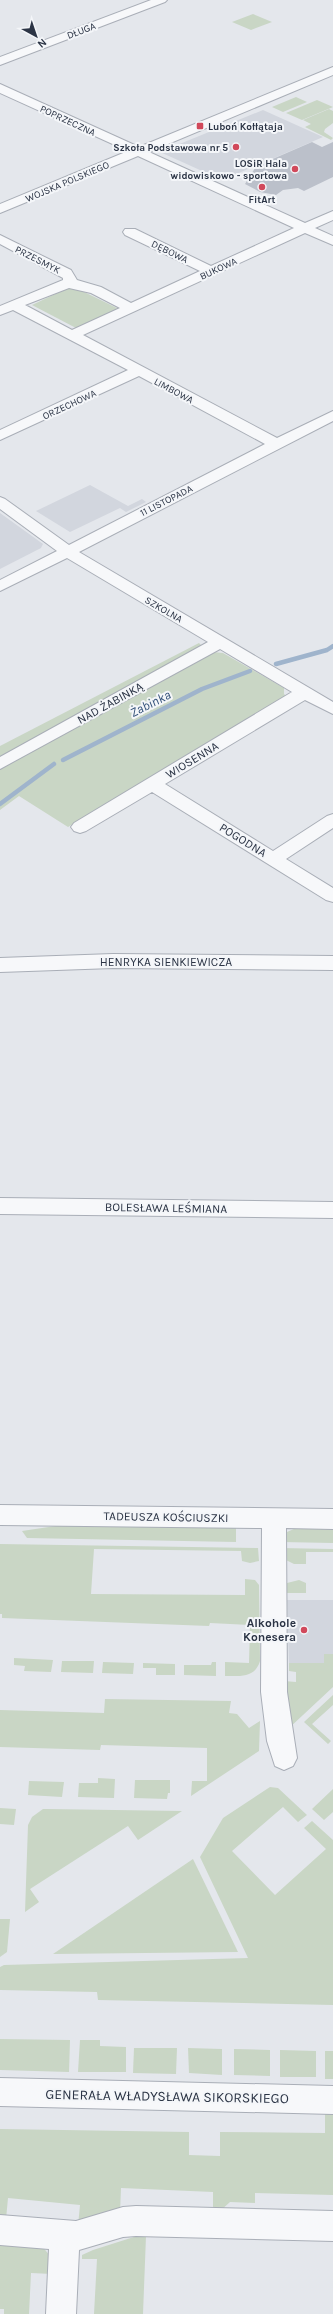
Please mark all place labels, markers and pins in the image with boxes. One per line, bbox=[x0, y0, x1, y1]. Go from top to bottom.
marker: Luboń Kołłątaja bbox=[195, 121, 205, 131]
place label: Luboń Kołłątaja bbox=[208, 121, 283, 133]
place label: Szkoła Podstawowa nr 5 bbox=[113, 142, 228, 154]
marker: Szkoła Podstawowa nr 5 bbox=[231, 142, 241, 152]
place label: LOSiR Hala widowiskowo - sportowa bbox=[171, 158, 287, 182]
marker: LOSiR Hala widowiskowo - sportowa bbox=[290, 164, 300, 174]
marker: FitArt bbox=[257, 182, 267, 192]
place label: FitArt bbox=[249, 194, 275, 206]
place label: Alkohole Konesera bbox=[243, 1616, 296, 1644]
marker: Alkohole Konesera bbox=[299, 1625, 309, 1635]

